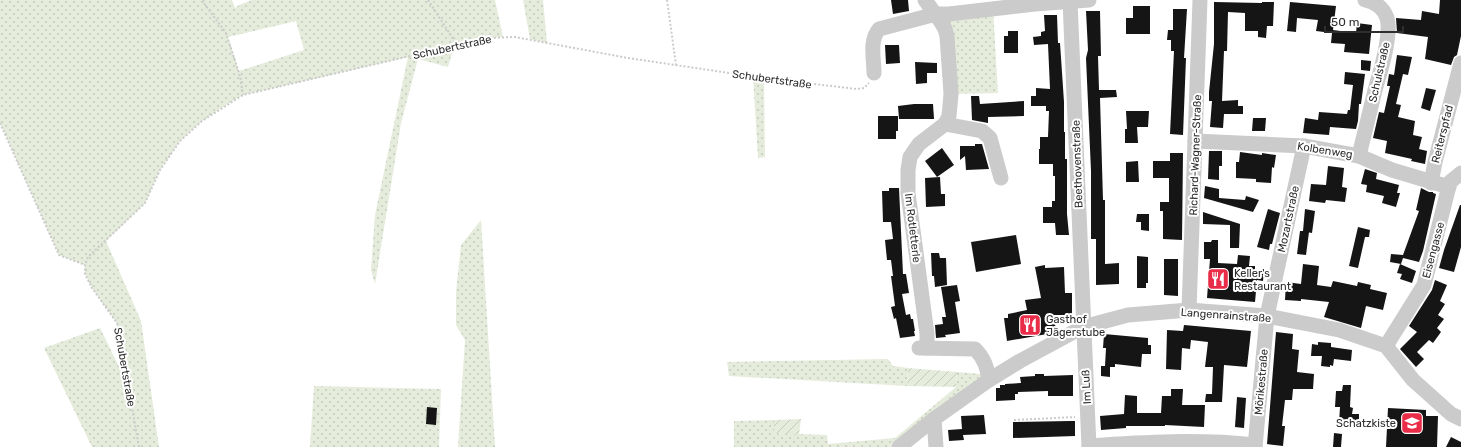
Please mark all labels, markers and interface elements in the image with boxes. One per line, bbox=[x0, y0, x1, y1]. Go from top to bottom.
scale bar bbox=[1325, 8, 1403, 34]
text: 50 m bbox=[1331, 15, 1359, 29]
street label: Schubertstraße bbox=[412, 33, 493, 62]
street label: Schulstraße bbox=[1366, 41, 1393, 104]
street label: Schubertstraße bbox=[731, 67, 813, 92]
street label: Richard-Wagner-Straße bbox=[1187, 94, 1204, 216]
street label: Reiterspfad bbox=[1429, 104, 1456, 165]
street label: Beethovenstraße bbox=[1069, 120, 1086, 208]
street label: Kolbenweg bbox=[1296, 140, 1354, 161]
street label: Mozartstraße bbox=[1275, 185, 1302, 254]
street label: Im Rotletterle bbox=[902, 193, 923, 263]
street label: Eisengasse bbox=[1420, 221, 1447, 280]
restaurant icon: Keller's Restaurant bbox=[1205, 266, 1231, 292]
place label: Keller's Restaurant bbox=[1234, 267, 1292, 293]
street label: Langenrainstraße bbox=[1180, 306, 1272, 325]
restaurant icon: Gasthof Jägerstube bbox=[1017, 312, 1043, 338]
place label: Gasthof Jägerstube bbox=[1046, 313, 1105, 339]
street label: Schubertstraße bbox=[111, 327, 138, 408]
street label: Mörikestraße bbox=[1252, 349, 1271, 416]
street label: Im Luß bbox=[1079, 369, 1094, 405]
school or university icon: Schatzkiste bbox=[1399, 410, 1425, 436]
place label: Schatzkiste bbox=[1336, 417, 1396, 430]

